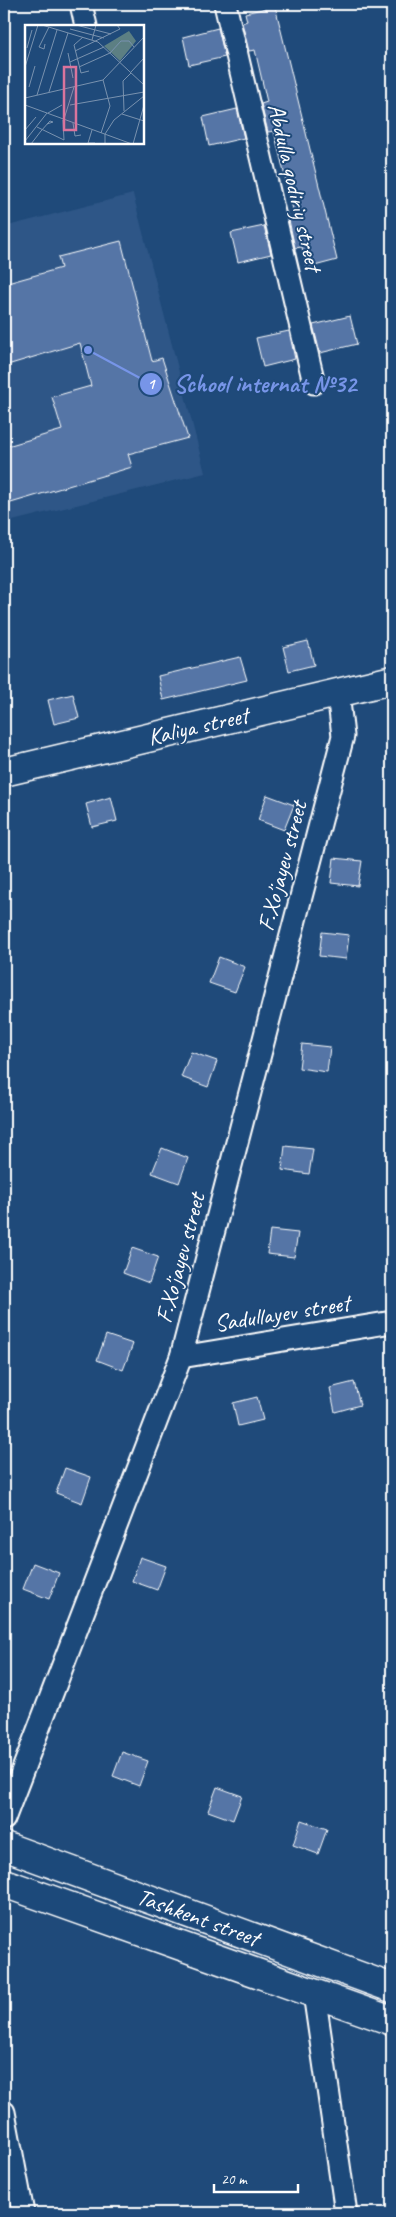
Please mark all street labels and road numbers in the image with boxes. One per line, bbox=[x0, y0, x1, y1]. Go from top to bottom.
street label: Abdulla qodiriy street bbox=[261, 100, 330, 277]
street label: Kaliya street bbox=[145, 699, 254, 752]
street label: F.Хo'jayev street bbox=[250, 796, 314, 934]
street label: F.Хo'jayev street bbox=[148, 1188, 212, 1326]
street label: Sadullayev street bbox=[212, 1287, 355, 1338]
street label: Tashkent street bbox=[133, 1881, 266, 1954]

